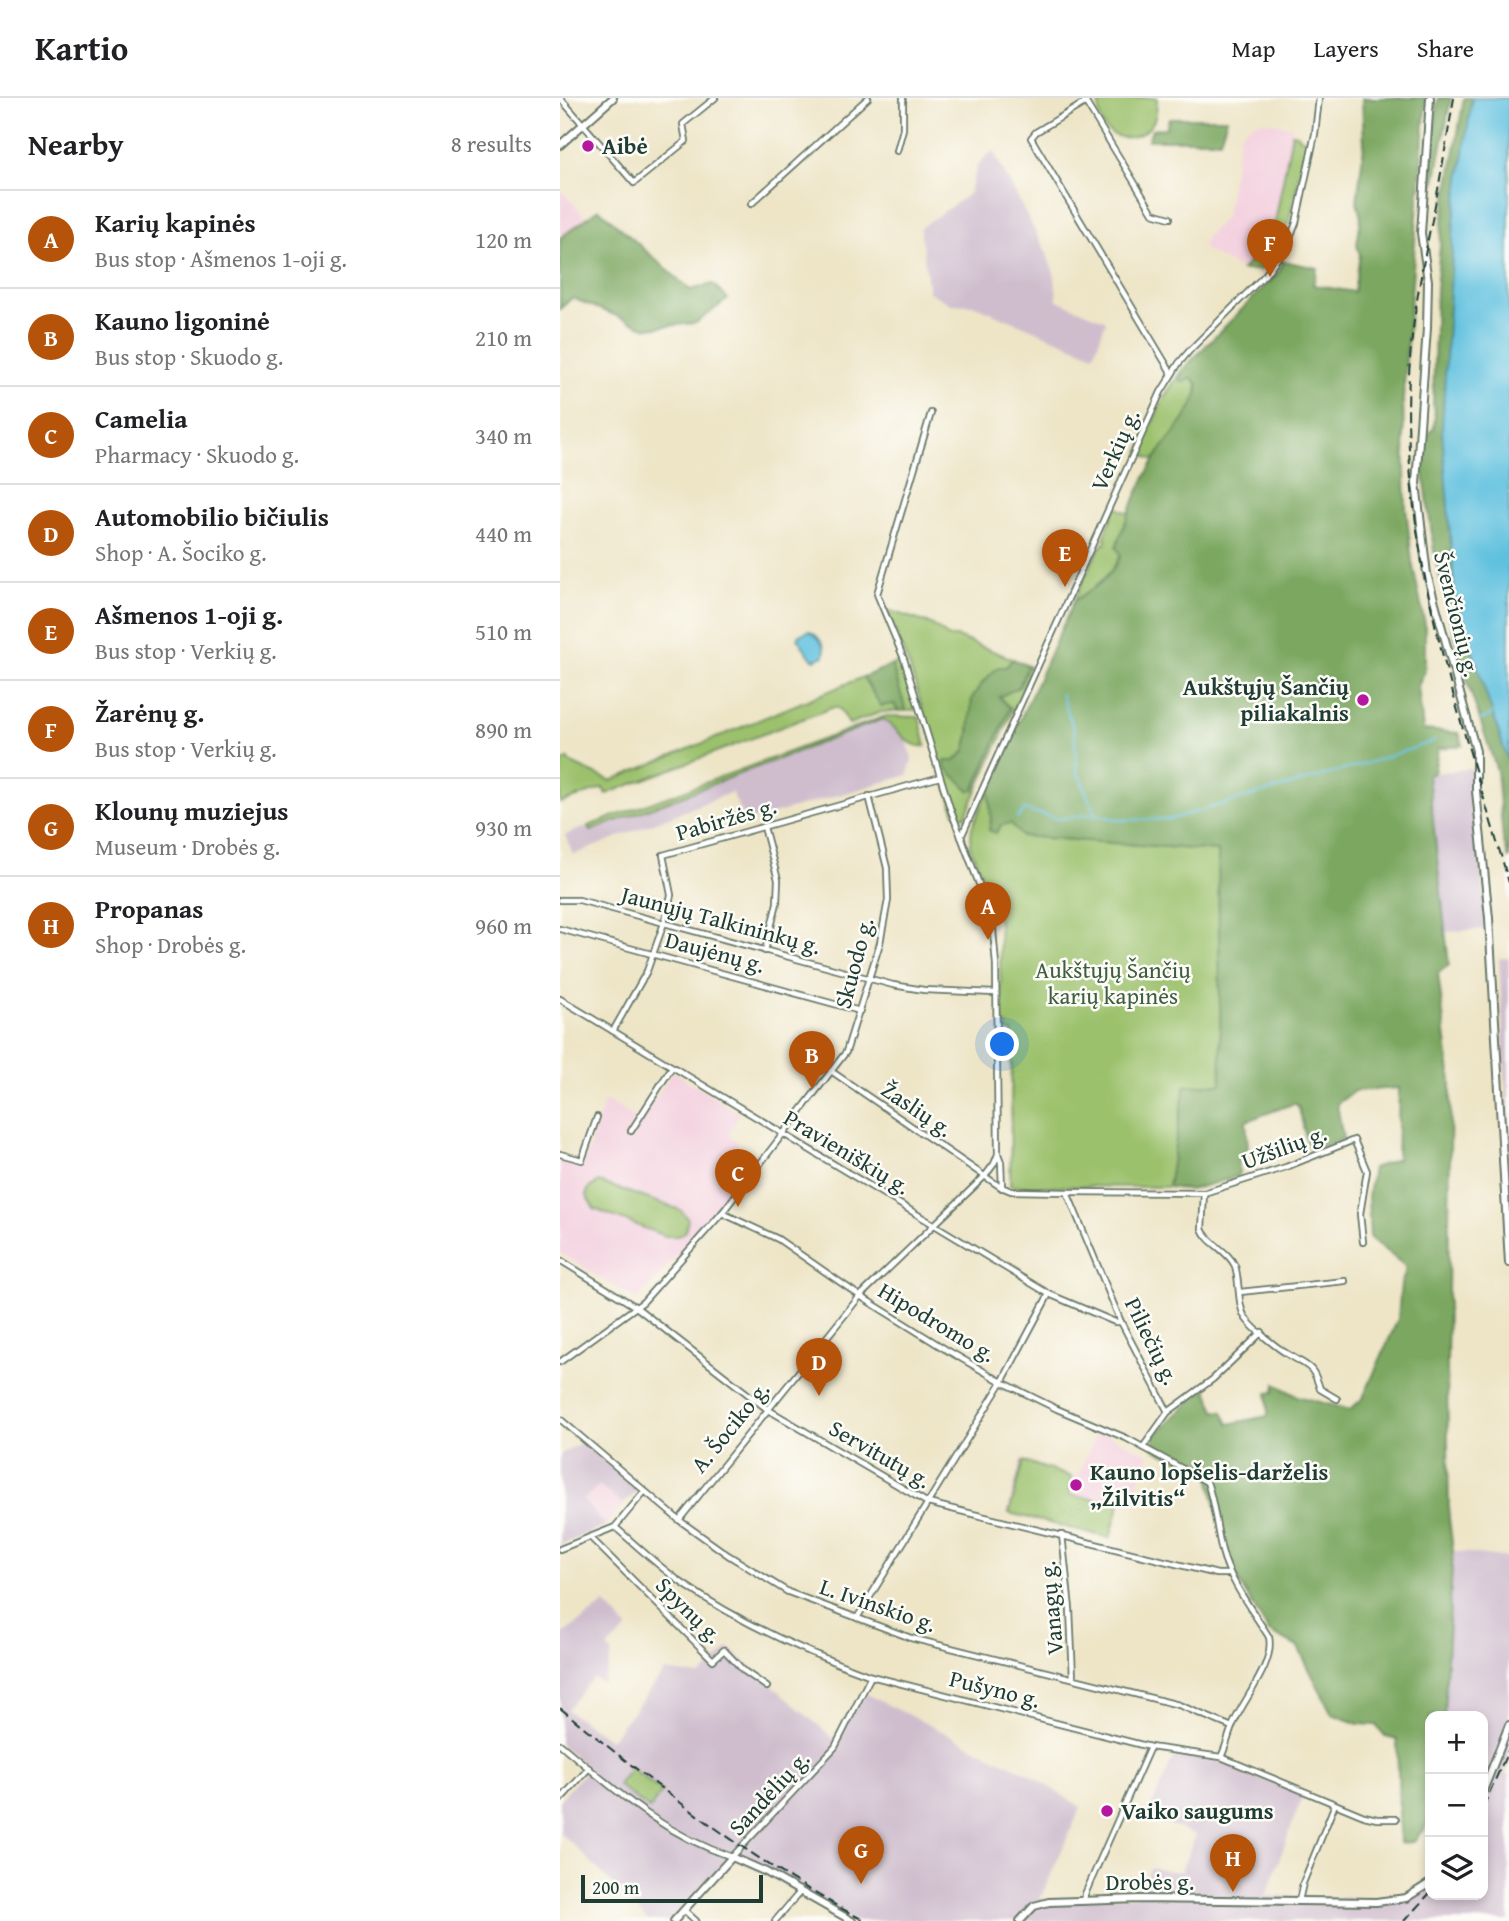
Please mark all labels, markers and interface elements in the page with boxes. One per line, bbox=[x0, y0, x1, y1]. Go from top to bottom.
text: Kartio bbox=[35, 24, 128, 72]
text: Map bbox=[1232, 31, 1275, 66]
text: Layers bbox=[1313, 31, 1379, 66]
text: Share bbox=[1417, 31, 1474, 66]
text: Nearby bbox=[28, 122, 124, 166]
text: 8 results bbox=[451, 127, 532, 160]
place label: Aibė bbox=[602, 129, 648, 162]
marker: Aibė bbox=[580, 138, 596, 154]
text: Karių kapinės bbox=[95, 203, 256, 242]
pin: F bbox=[1247, 219, 1293, 277]
text: A bbox=[44, 223, 58, 256]
text: 120 m bbox=[475, 223, 532, 256]
text: Bus stop · Ašmenos 1-oji g. bbox=[95, 242, 347, 275]
text: Kauno ligoninė bbox=[95, 301, 270, 340]
text: B bbox=[44, 321, 58, 354]
text: 210 m bbox=[475, 321, 532, 354]
text: Bus stop · Skuodo g. bbox=[95, 340, 283, 373]
text: Camelia bbox=[95, 399, 188, 438]
street label: Verkių g. bbox=[1082, 404, 1147, 496]
text: C bbox=[44, 419, 58, 452]
text: 340 m bbox=[475, 419, 532, 452]
text: Pharmacy · Skuodo g. bbox=[95, 438, 299, 471]
text: Automobilio bičiulis bbox=[95, 497, 329, 536]
text: D bbox=[44, 517, 58, 550]
text: 440 m bbox=[475, 517, 532, 550]
pin: E bbox=[1042, 529, 1088, 587]
text: Shop · A. Šociko g. bbox=[95, 536, 267, 569]
street label: Švenčionių g. bbox=[1426, 548, 1489, 680]
text: Ašmenos 1-oji g. bbox=[95, 595, 283, 634]
text: E bbox=[45, 615, 57, 648]
text: 510 m bbox=[475, 615, 532, 648]
text: Bus stop · Verkių g. bbox=[95, 634, 277, 667]
place label: Aukštųjų Šančių piliakalnis bbox=[1183, 670, 1350, 729]
marker: Aukštųjų Šančių piliakalnis bbox=[1355, 692, 1371, 708]
text: Žarėnų g. bbox=[95, 693, 204, 732]
text: F bbox=[45, 713, 57, 746]
text: 890 m bbox=[475, 713, 532, 746]
text: Bus stop · Verkių g. bbox=[95, 732, 277, 765]
street label: Pabiržės g. bbox=[672, 788, 780, 849]
text: Klounų muziejus bbox=[95, 791, 289, 830]
text: G bbox=[44, 811, 58, 844]
text: 930 m bbox=[475, 811, 532, 844]
text: Museum · Drobės g. bbox=[95, 830, 280, 863]
street label: Jaunųjų Talkininkų g. bbox=[615, 876, 825, 962]
pin: A bbox=[965, 882, 1011, 940]
text: Propanas bbox=[95, 889, 204, 928]
text: H bbox=[43, 909, 59, 942]
text: 960 m bbox=[475, 909, 532, 942]
street label: Skuodo g. bbox=[826, 914, 882, 1012]
street label: Daujėnų g. bbox=[662, 922, 769, 981]
text: Shop · Drobės g. bbox=[95, 928, 246, 961]
park label: Aukštųjų Šančių karių kapinės bbox=[1035, 953, 1191, 1012]
your location bbox=[985, 1027, 1019, 1061]
pin: B bbox=[789, 1031, 835, 1089]
street label: Žaslių g. bbox=[875, 1073, 960, 1145]
street label: Pravieniškių g. bbox=[778, 1101, 917, 1202]
street label: Užšilių g. bbox=[1237, 1116, 1331, 1177]
pin: C bbox=[715, 1149, 761, 1207]
street label: Hipodromo g. bbox=[872, 1274, 1002, 1370]
street label: Piliečių g. bbox=[1117, 1291, 1188, 1390]
pin: D bbox=[796, 1338, 842, 1396]
street label: A. Šociko g. bbox=[682, 1374, 777, 1480]
street label: Servitutų g. bbox=[823, 1411, 937, 1496]
place label: Kauno lopšelis-darželis „Žilvitis“ bbox=[1090, 1455, 1329, 1514]
marker: Kauno lopšelis-darželis „Žilvitis“ bbox=[1068, 1477, 1084, 1493]
street label: Vanagų g. bbox=[1030, 1560, 1071, 1656]
street label: Spynų g. bbox=[649, 1569, 730, 1650]
street label: L. Ivinskio g. bbox=[816, 1569, 941, 1640]
street label: Pušyno g. bbox=[946, 1661, 1044, 1716]
map controls bbox=[1425, 1711, 1488, 1900]
button: + bbox=[1425, 1711, 1488, 1774]
street label: Sandėlių g. bbox=[721, 1743, 817, 1843]
button: − bbox=[1425, 1774, 1488, 1837]
place label: Vaiko saugums bbox=[1121, 1794, 1274, 1827]
marker: Vaiko saugums bbox=[1099, 1803, 1115, 1819]
pin: G bbox=[838, 1826, 884, 1884]
pin: H bbox=[1210, 1834, 1256, 1892]
button: layers bbox=[1425, 1837, 1488, 1900]
street label: Drobės g. bbox=[1106, 1865, 1194, 1898]
scale bar bbox=[581, 1872, 763, 1904]
text: 200 m bbox=[592, 1873, 639, 1901]

